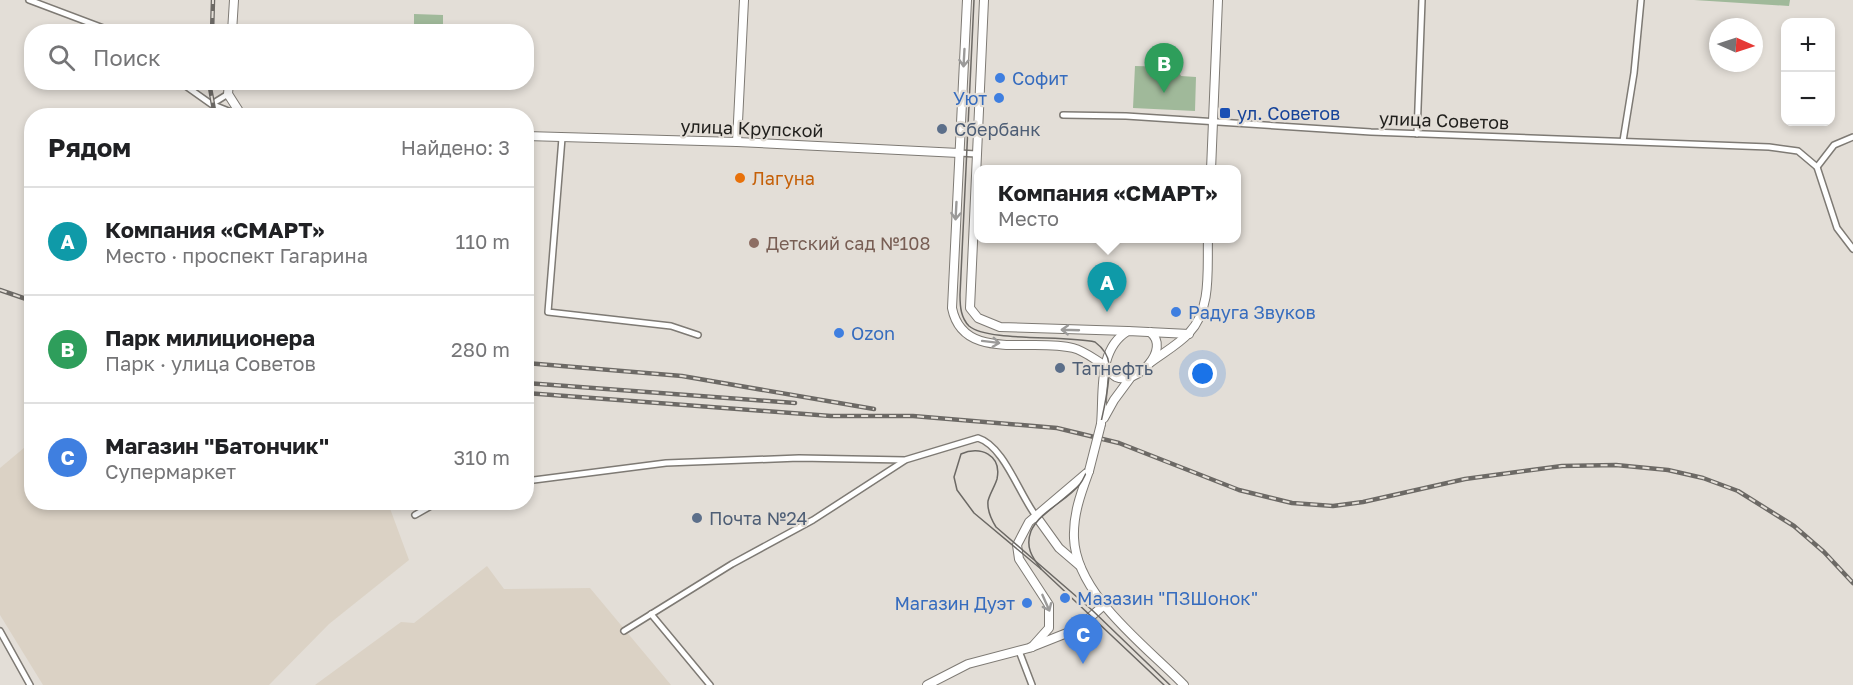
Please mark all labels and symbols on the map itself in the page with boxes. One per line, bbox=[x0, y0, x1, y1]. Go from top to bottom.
north arrow bbox=[1709, 18, 1763, 72]
pin: B bbox=[1144, 44, 1184, 93]
one-way arrow bbox=[958, 48, 969, 68]
place label: Софит bbox=[1012, 67, 1068, 89]
marker: Софит bbox=[993, 71, 1007, 85]
place label: Уют bbox=[953, 87, 987, 109]
marker: Уют bbox=[992, 91, 1006, 105]
place label: ул. Советов bbox=[1237, 102, 1340, 124]
marker: ул. Советов bbox=[1218, 106, 1232, 120]
street label: улица Советов bbox=[1378, 107, 1510, 133]
street label: улица Крупской bbox=[680, 115, 824, 141]
place label: Сбербанк bbox=[954, 118, 1041, 140]
marker: Сбербанк bbox=[935, 122, 949, 136]
place label: Лагуна bbox=[752, 167, 815, 189]
marker: Лагуна bbox=[733, 171, 747, 185]
one-way arrow bbox=[951, 201, 962, 220]
place label: Детский сад №108 bbox=[766, 232, 930, 254]
marker: Детский сад №108 bbox=[747, 236, 761, 250]
pin: A bbox=[1088, 262, 1126, 312]
place label: Радуга Звуков bbox=[1188, 301, 1316, 323]
marker: Радуга Звуков bbox=[1169, 305, 1183, 319]
place label: Ozon bbox=[851, 322, 895, 344]
one-way arrow bbox=[1060, 324, 1080, 335]
marker: Ozon bbox=[832, 326, 846, 340]
one-way arrow bbox=[981, 337, 1001, 348]
place label: Татнефть bbox=[1072, 357, 1153, 379]
your location bbox=[1188, 359, 1217, 388]
marker: Татнефть bbox=[1053, 361, 1067, 375]
place label: Почта №24 bbox=[709, 507, 808, 529]
marker: Почта №24 bbox=[690, 511, 704, 525]
place label: Мазазин "ПЗШонок" bbox=[1077, 587, 1258, 609]
marker: Мазазин "ПЗШонок" bbox=[1058, 591, 1072, 605]
place label: Магазин Дуэт bbox=[894, 592, 1015, 614]
one-way arrow bbox=[1041, 594, 1052, 612]
marker: Магазин Дуэт bbox=[1020, 596, 1034, 610]
pin: C bbox=[1064, 614, 1102, 664]

